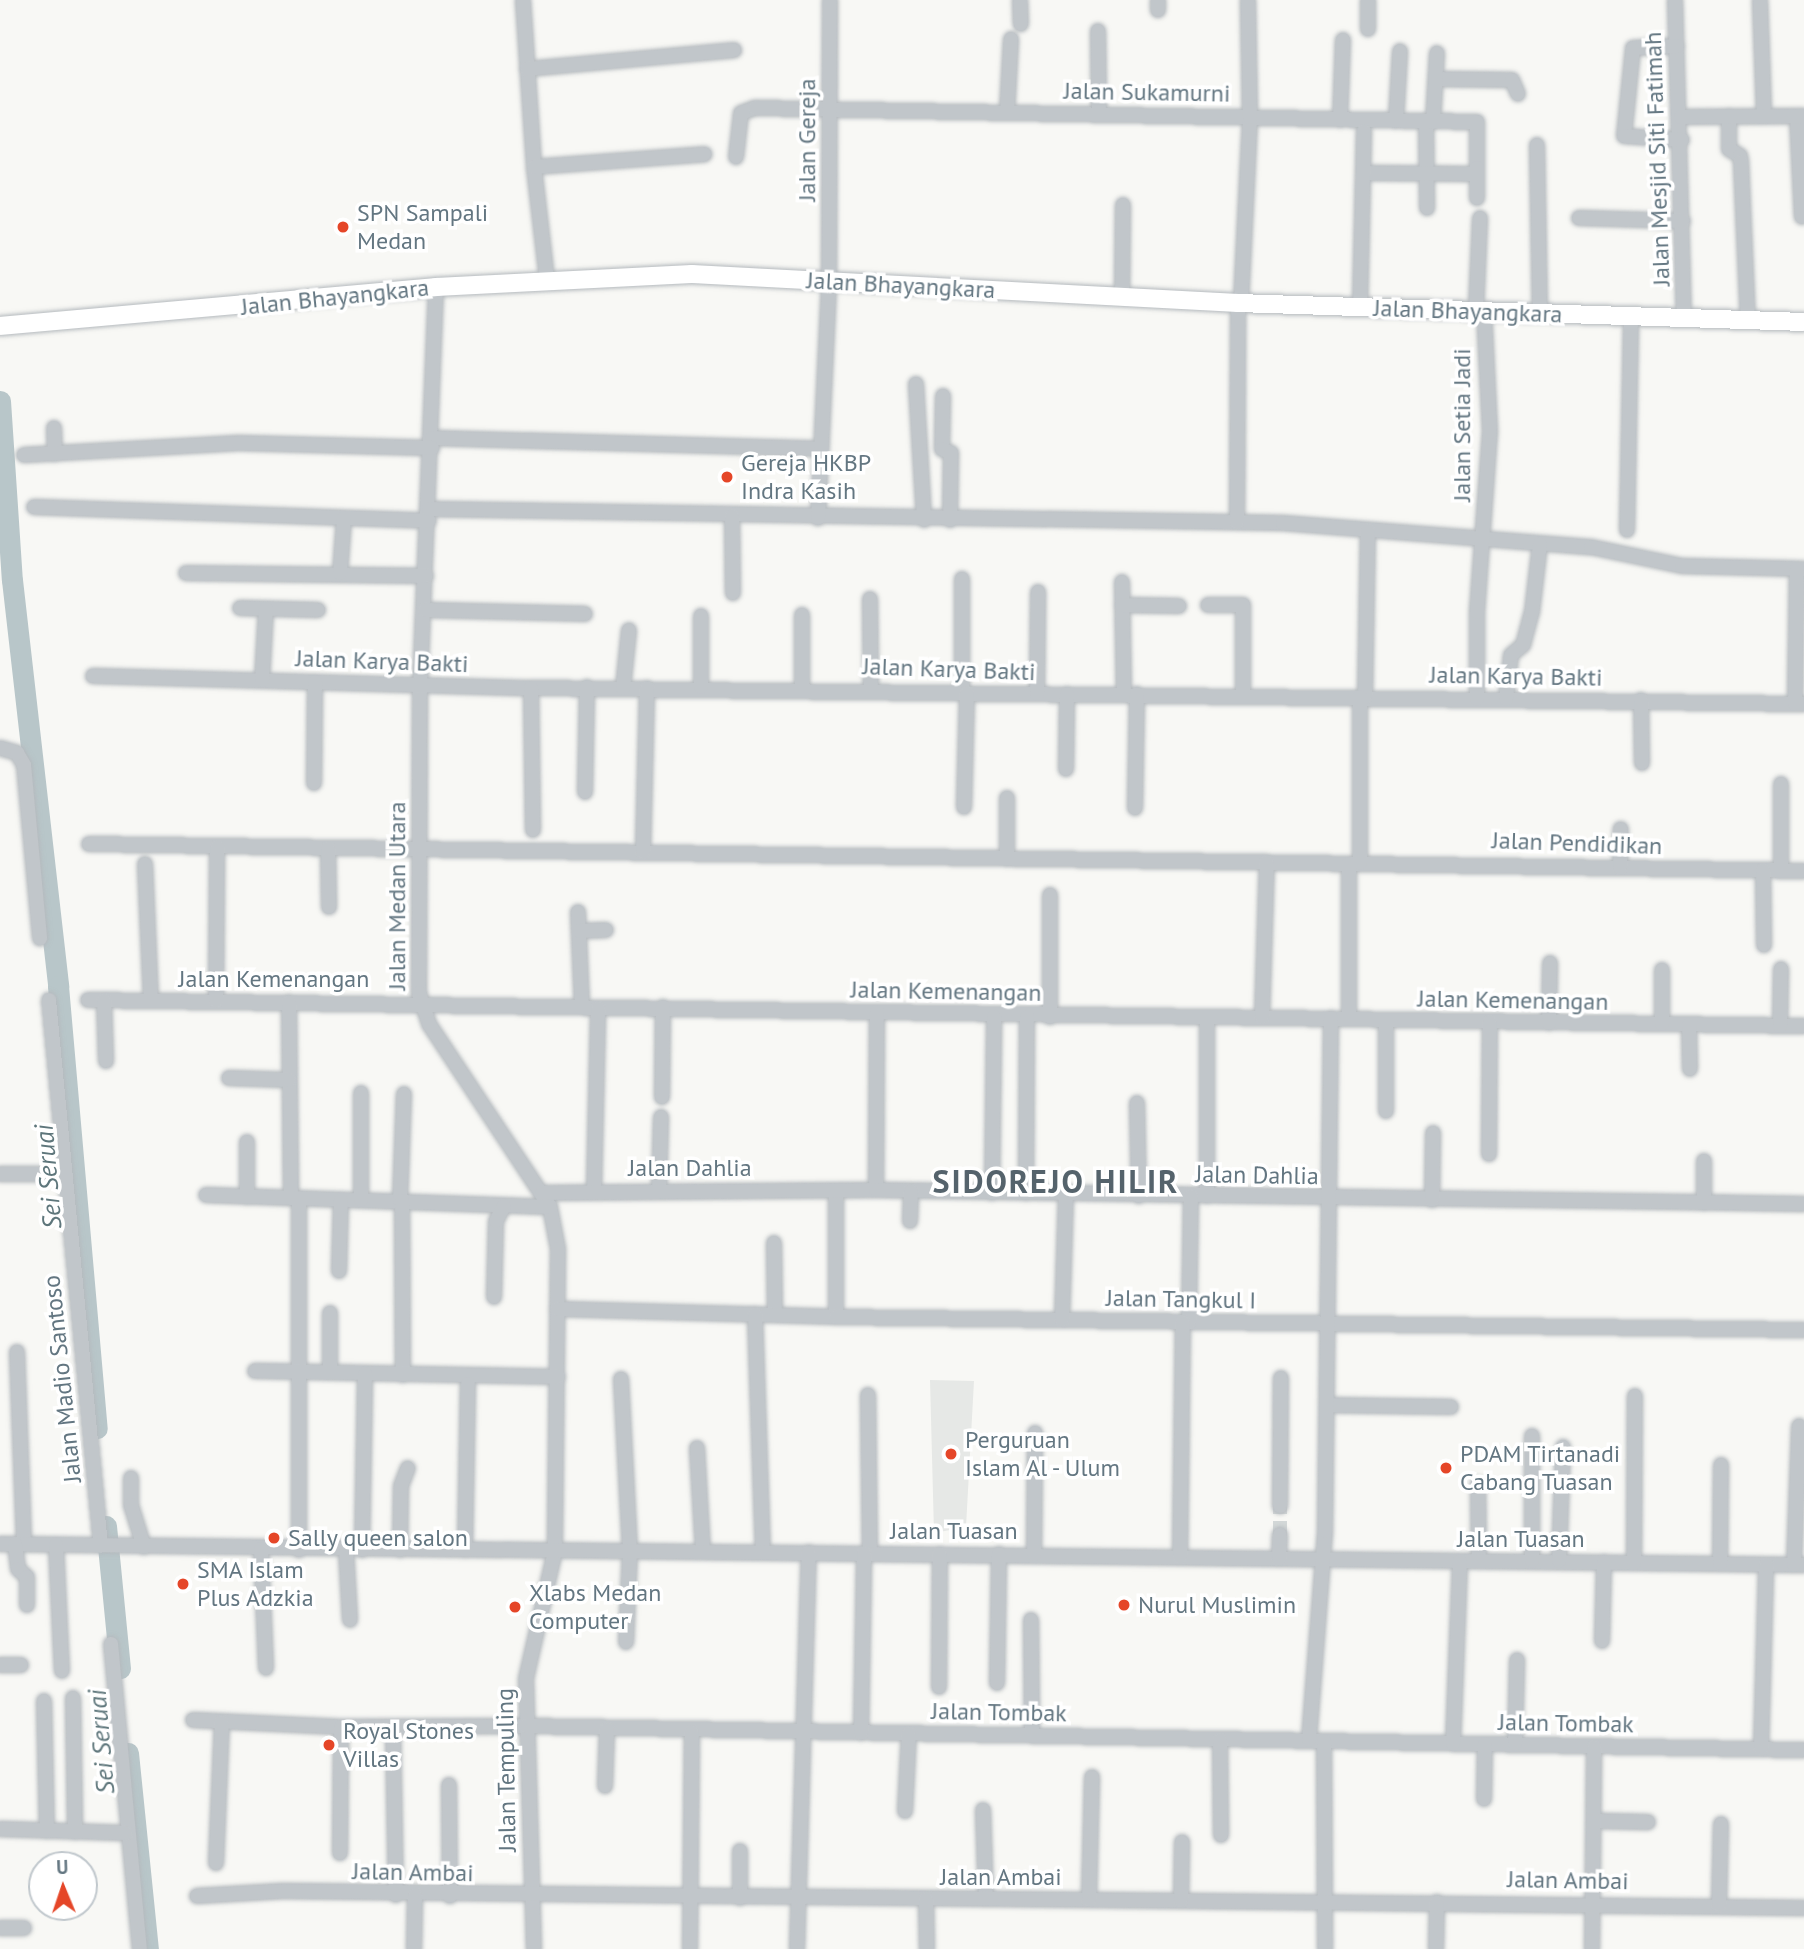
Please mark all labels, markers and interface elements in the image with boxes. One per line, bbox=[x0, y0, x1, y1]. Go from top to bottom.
street label: Jalan Mesjid Siti Fatimah bbox=[1638, 31, 1676, 287]
street label: Jalan Sukamurni bbox=[1063, 76, 1231, 108]
street label: Jalan Gereja bbox=[793, 79, 821, 201]
place label: SPN Sampali Medan bbox=[357, 199, 488, 255]
marker: SPN Sampali Medan bbox=[335, 219, 351, 235]
street label: Jalan Bhayangkara bbox=[806, 266, 996, 304]
street label: Jalan Bhayangkara bbox=[240, 273, 430, 321]
street label: Jalan Bhayangkara bbox=[1373, 293, 1563, 329]
street label: Jalan Setia Jadi bbox=[1448, 348, 1476, 502]
place label: Gereja HKBP Indra Kasih bbox=[741, 449, 871, 505]
marker: Gereja HKBP Indra Kasih bbox=[719, 469, 735, 485]
street label: Jalan Karya Bakti bbox=[295, 644, 469, 678]
street label: Jalan Karya Bakti bbox=[862, 652, 1036, 686]
street label: Jalan Karya Bakti bbox=[1429, 660, 1603, 692]
street label: Jalan Medan Utara bbox=[383, 802, 411, 990]
street label: Jalan Pendidikan bbox=[1491, 826, 1663, 860]
street label: Jalan Kemenangan bbox=[179, 965, 369, 993]
street label: Jalan Kemenangan bbox=[850, 975, 1042, 1007]
street label: Jalan Kemenangan bbox=[1417, 984, 1609, 1016]
water label: Sei Seruai bbox=[28, 1123, 68, 1231]
street label: Jalan Dahlia bbox=[628, 1154, 752, 1182]
street label: Jalan Dahlia bbox=[1195, 1160, 1319, 1190]
district label: SIDOREJO HILIR bbox=[934, 1162, 1178, 1200]
street label: Jalan Madio Santoso bbox=[37, 1274, 87, 1484]
street label: Jalan Tangkul I bbox=[1105, 1283, 1257, 1315]
place label: Perguruan Islam Al - Ulum bbox=[965, 1426, 1124, 1482]
place label: PDAM Tirtanadi Cabang Tuasan bbox=[1460, 1440, 1621, 1496]
marker: Perguruan Islam Al - Ulum bbox=[943, 1446, 959, 1462]
marker: PDAM Tirtanadi Cabang Tuasan bbox=[1438, 1460, 1454, 1476]
street label: Jalan Tuasan bbox=[890, 1517, 1018, 1545]
place label: Sally queen salon bbox=[288, 1524, 469, 1552]
street label: Jalan Tuasan bbox=[1457, 1525, 1585, 1553]
marker: Sally queen salon bbox=[266, 1530, 282, 1546]
place label: SMA Islam Plus Adzkia bbox=[197, 1556, 314, 1612]
marker: SMA Islam Plus Adzkia bbox=[175, 1576, 191, 1592]
place label: Xlabs Medan Computer bbox=[529, 1579, 661, 1635]
place label: Nurul Muslimin bbox=[1138, 1591, 1296, 1619]
marker: Nurul Muslimin bbox=[1116, 1597, 1132, 1613]
marker: Xlabs Medan Computer bbox=[507, 1599, 523, 1615]
street label: Jalan Tempuling bbox=[490, 1687, 522, 1853]
water label: Sei Seruai bbox=[81, 1688, 121, 1796]
street label: Jalan Tombak bbox=[931, 1696, 1067, 1728]
street label: Jalan Tombak bbox=[1498, 1707, 1634, 1739]
place label: Royal Stones Villas bbox=[343, 1717, 474, 1773]
marker: Royal Stones Villas bbox=[321, 1737, 337, 1753]
north arrow bbox=[28, 1851, 98, 1921]
text: U bbox=[56, 1855, 69, 1879]
street label: Jalan Ambai bbox=[352, 1857, 474, 1887]
street label: Jalan Ambai bbox=[940, 1863, 1062, 1891]
street label: Jalan Ambai bbox=[1507, 1865, 1629, 1895]

